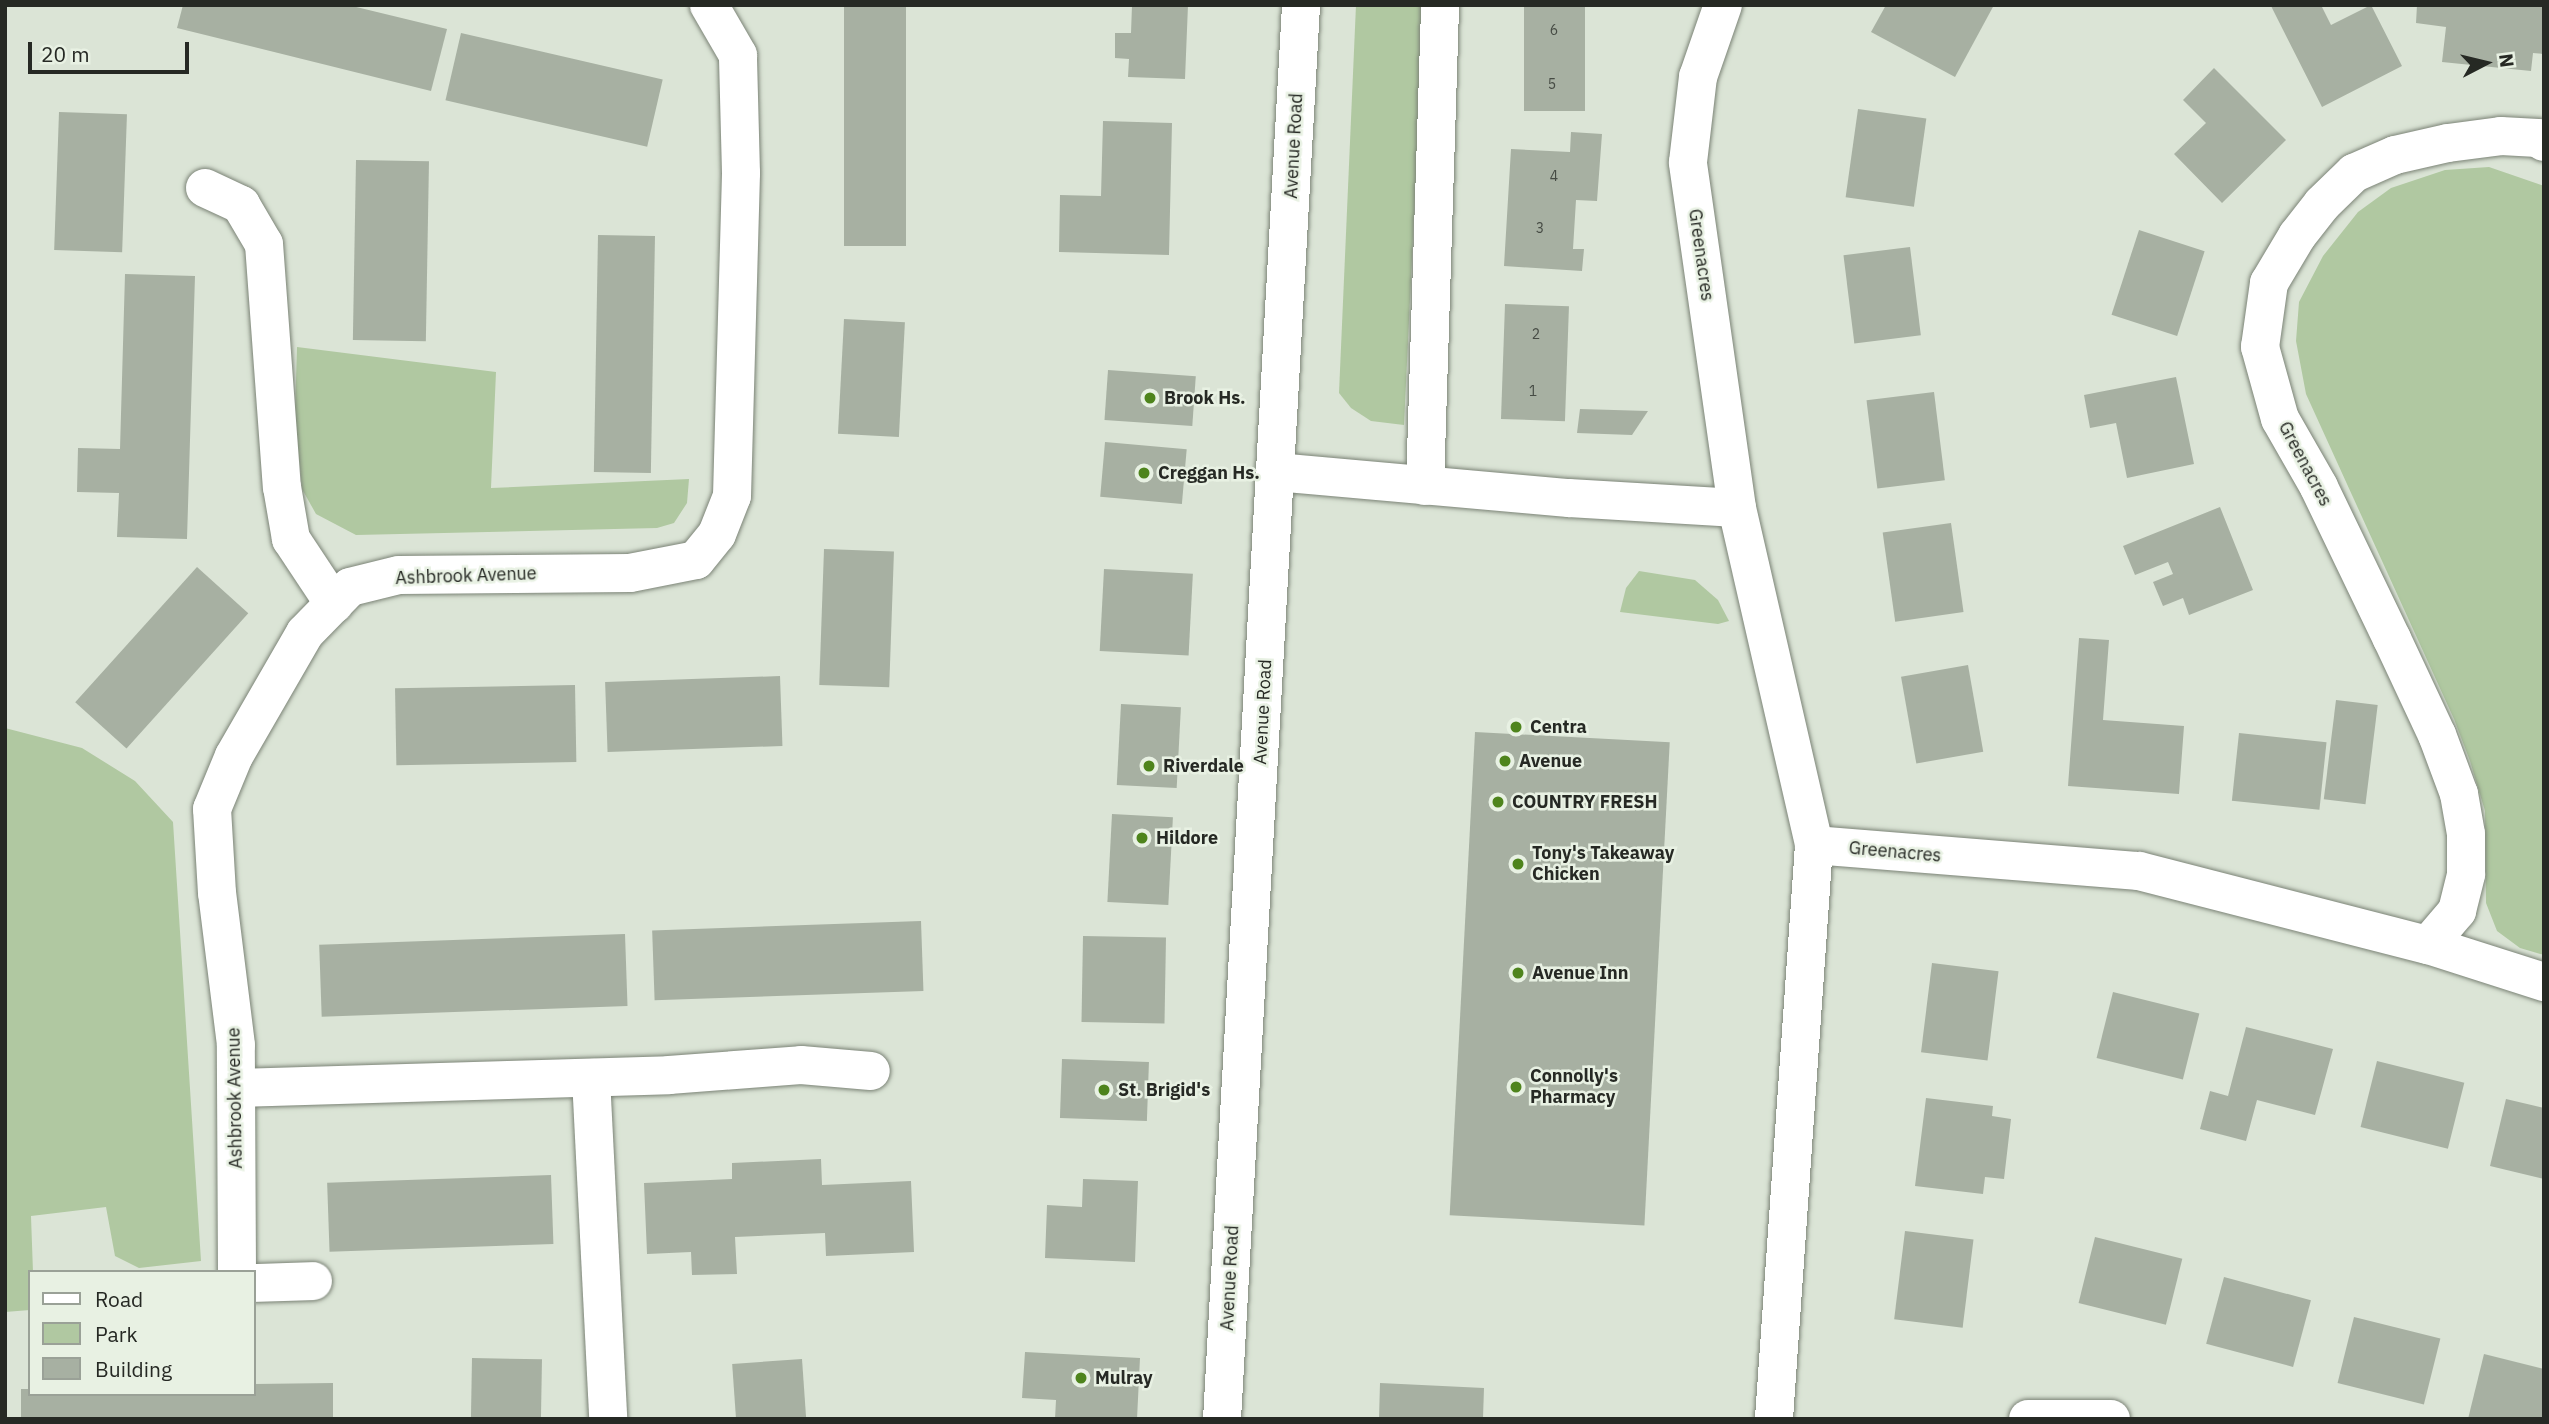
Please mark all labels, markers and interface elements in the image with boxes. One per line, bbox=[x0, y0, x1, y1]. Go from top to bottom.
house number: 6 bbox=[1550, 22, 1558, 38]
scale bar bbox=[32, 28, 192, 72]
north arrow bbox=[2451, 28, 2521, 98]
text: 20 m bbox=[41, 40, 90, 68]
text: N bbox=[2494, 52, 2520, 69]
house number: 5 bbox=[1548, 76, 1556, 92]
street label: Avenue Road bbox=[1280, 93, 1308, 199]
house number: 4 bbox=[1550, 168, 1558, 184]
street label: Greenacres bbox=[1684, 208, 1718, 302]
house number: 3 bbox=[1536, 220, 1544, 236]
house number: 2 bbox=[1532, 326, 1540, 342]
house number: 1 bbox=[1529, 383, 1537, 399]
place label: Brook Hs. bbox=[1164, 387, 1246, 409]
marker: Brook Hs. bbox=[1142, 390, 1158, 406]
street label: Greenacres bbox=[2274, 418, 2336, 510]
place label: Creggan Hs. bbox=[1158, 462, 1260, 484]
marker: Creggan Hs. bbox=[1136, 465, 1152, 481]
street label: Ashbrook Avenue bbox=[395, 563, 537, 589]
street label: Avenue Road bbox=[1249, 659, 1277, 765]
place label: Centra bbox=[1530, 716, 1587, 738]
marker: Centra bbox=[1508, 719, 1524, 735]
place label: Avenue bbox=[1519, 750, 1582, 772]
marker: Avenue bbox=[1497, 753, 1513, 769]
place label: Riverdale bbox=[1163, 755, 1244, 777]
marker: Riverdale bbox=[1141, 758, 1157, 774]
place label: COUNTRY FRESH bbox=[1512, 791, 1658, 813]
marker: COUNTRY FRESH bbox=[1490, 794, 1506, 810]
place label: Hildore bbox=[1156, 827, 1218, 849]
marker: Hildore bbox=[1134, 830, 1150, 846]
street label: Greenacres bbox=[1848, 837, 1942, 867]
place label: Tony's Takeaway Chicken bbox=[1532, 843, 1674, 886]
marker: Tony's Takeaway Chicken bbox=[1510, 856, 1526, 872]
place label: Avenue Inn bbox=[1532, 962, 1628, 984]
marker: Avenue Inn bbox=[1510, 965, 1526, 981]
street label: Ashbrook Avenue bbox=[223, 1027, 247, 1169]
place label: Connolly's Pharmacy bbox=[1530, 1066, 1618, 1108]
place label: St. Brigid's bbox=[1118, 1079, 1210, 1101]
marker: Connolly's Pharmacy bbox=[1508, 1079, 1524, 1095]
marker: St. Brigid's bbox=[1096, 1082, 1112, 1098]
street label: Avenue Road bbox=[1216, 1225, 1244, 1331]
legend bbox=[28, 1270, 256, 1396]
text: Road bbox=[95, 1285, 143, 1313]
text: Park bbox=[95, 1320, 138, 1348]
text: Building bbox=[95, 1355, 172, 1383]
place label: Mulray bbox=[1095, 1367, 1153, 1389]
marker: Mulray bbox=[1073, 1370, 1089, 1386]

